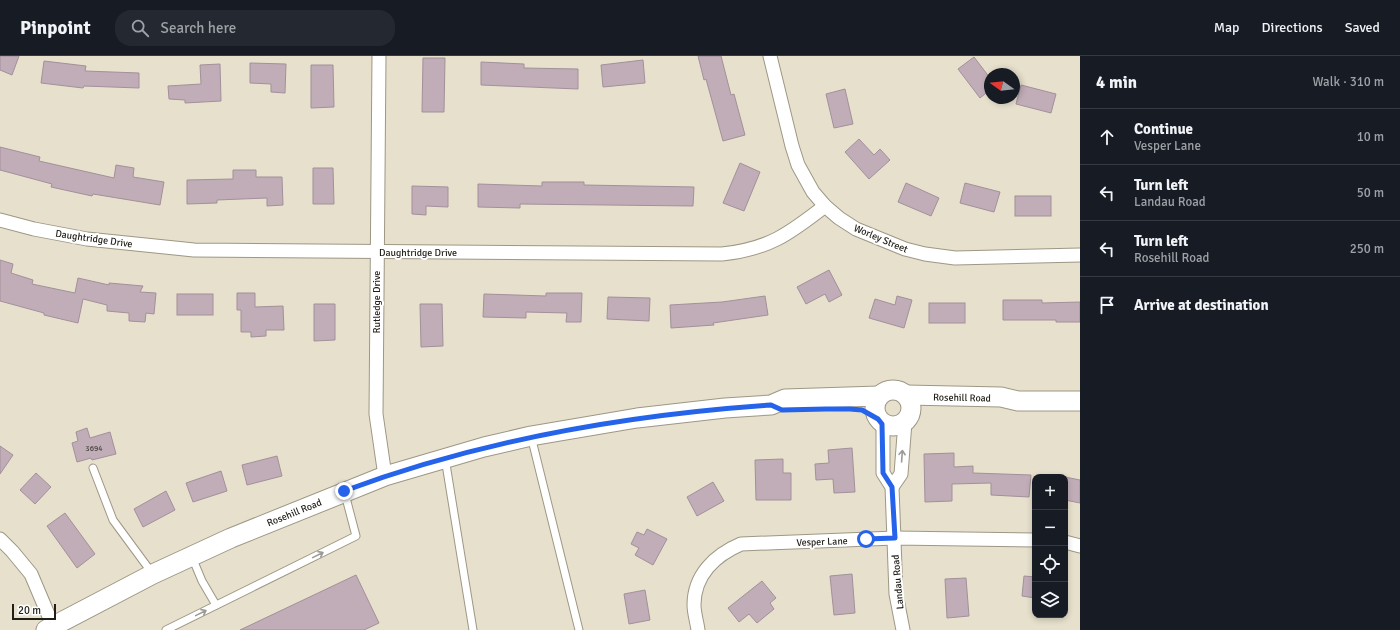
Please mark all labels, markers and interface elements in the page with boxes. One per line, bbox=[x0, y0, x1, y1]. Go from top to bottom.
search box bbox=[115, 10, 395, 46]
text: Pinpoint bbox=[20, 16, 91, 40]
icon: search bbox=[129, 17, 151, 39]
text: Search here bbox=[161, 19, 236, 37]
text: Map bbox=[1214, 19, 1240, 36]
text: Directions bbox=[1262, 19, 1323, 36]
text: Saved bbox=[1345, 19, 1380, 36]
north arrow bbox=[984, 68, 1020, 104]
text: 4 min bbox=[1096, 72, 1137, 93]
text: Walk · 310 m bbox=[1313, 74, 1384, 90]
text: Continue bbox=[1134, 120, 1193, 138]
icon: ahead bbox=[1096, 126, 1118, 148]
text: 10 m bbox=[1357, 129, 1384, 145]
text: Vesper Lane bbox=[1134, 138, 1201, 154]
text: Turn left bbox=[1134, 176, 1188, 194]
icon: left bbox=[1096, 182, 1118, 204]
text: 50 m bbox=[1357, 185, 1384, 201]
text: Landau Road bbox=[1134, 194, 1206, 210]
street label: Worley Street bbox=[852, 222, 910, 256]
street label: Daughtridge Drive bbox=[54, 228, 133, 250]
text: Turn left bbox=[1134, 232, 1188, 250]
icon: left bbox=[1096, 238, 1118, 260]
text: 250 m bbox=[1350, 241, 1384, 257]
street label: Daughtridge Drive bbox=[379, 247, 457, 259]
text: Rosehill Road bbox=[1134, 250, 1209, 266]
street label: Rutledge Drive bbox=[371, 271, 383, 333]
icon: arrive bbox=[1096, 294, 1118, 316]
text: Arrive at destination bbox=[1134, 296, 1269, 314]
street label: Rosehill Road bbox=[933, 391, 991, 405]
house number: 3694 bbox=[85, 443, 103, 453]
one-way arrow bbox=[899, 450, 906, 463]
map controls bbox=[1032, 474, 1068, 618]
button: + bbox=[1032, 474, 1068, 510]
route end bbox=[335, 482, 353, 500]
street label: Rosehill Road bbox=[265, 497, 324, 529]
button: − bbox=[1032, 510, 1068, 546]
route start bbox=[857, 530, 875, 548]
street label: Vesper Lane bbox=[796, 535, 848, 549]
button: locate bbox=[1032, 546, 1068, 582]
one-way arrow bbox=[311, 551, 323, 558]
street label: Landau Road bbox=[890, 554, 906, 610]
button: layers bbox=[1032, 582, 1068, 618]
scale bar bbox=[12, 602, 56, 621]
text: 20 m bbox=[18, 604, 41, 617]
one-way arrow bbox=[195, 609, 207, 616]

